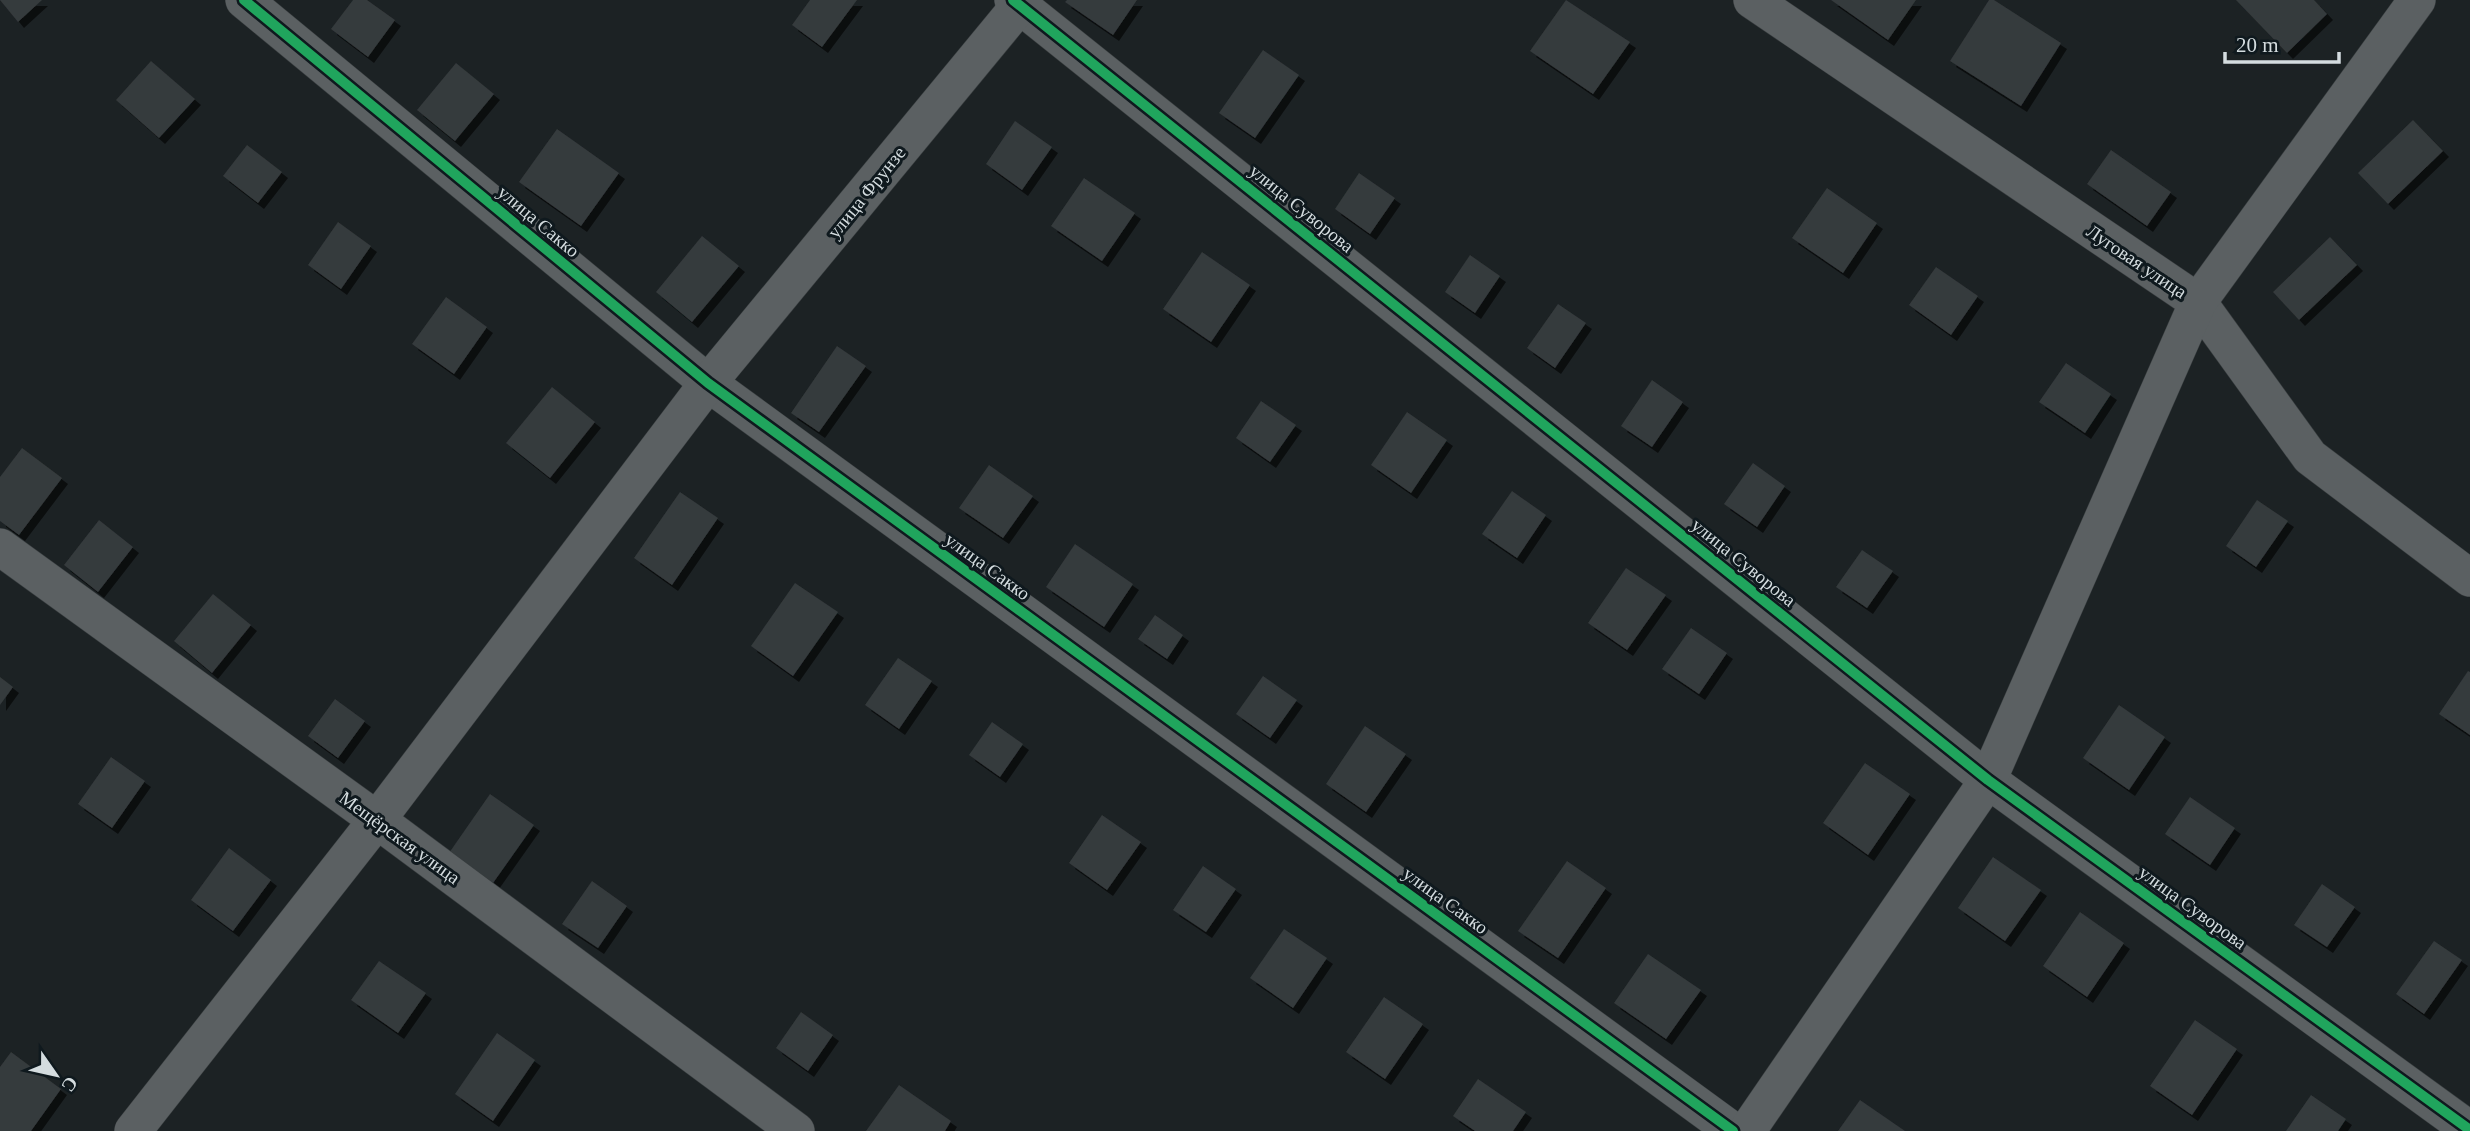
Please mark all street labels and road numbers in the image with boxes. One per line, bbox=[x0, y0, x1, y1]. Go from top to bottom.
street label: улица Фрунзе bbox=[823, 142, 910, 242]
street label: улица Суворова bbox=[1245, 160, 1358, 257]
street label: улица Сакко bbox=[494, 181, 584, 261]
street label: Луговая улица bbox=[2083, 220, 2191, 303]
street label: улица Суворова bbox=[1687, 514, 1800, 611]
street label: улица Сакко bbox=[941, 529, 1034, 604]
street label: Мещёрская улица bbox=[335, 787, 465, 889]
street label: улица Суворова bbox=[2135, 861, 2251, 954]
street label: улица Сакко bbox=[1399, 863, 1492, 938]

